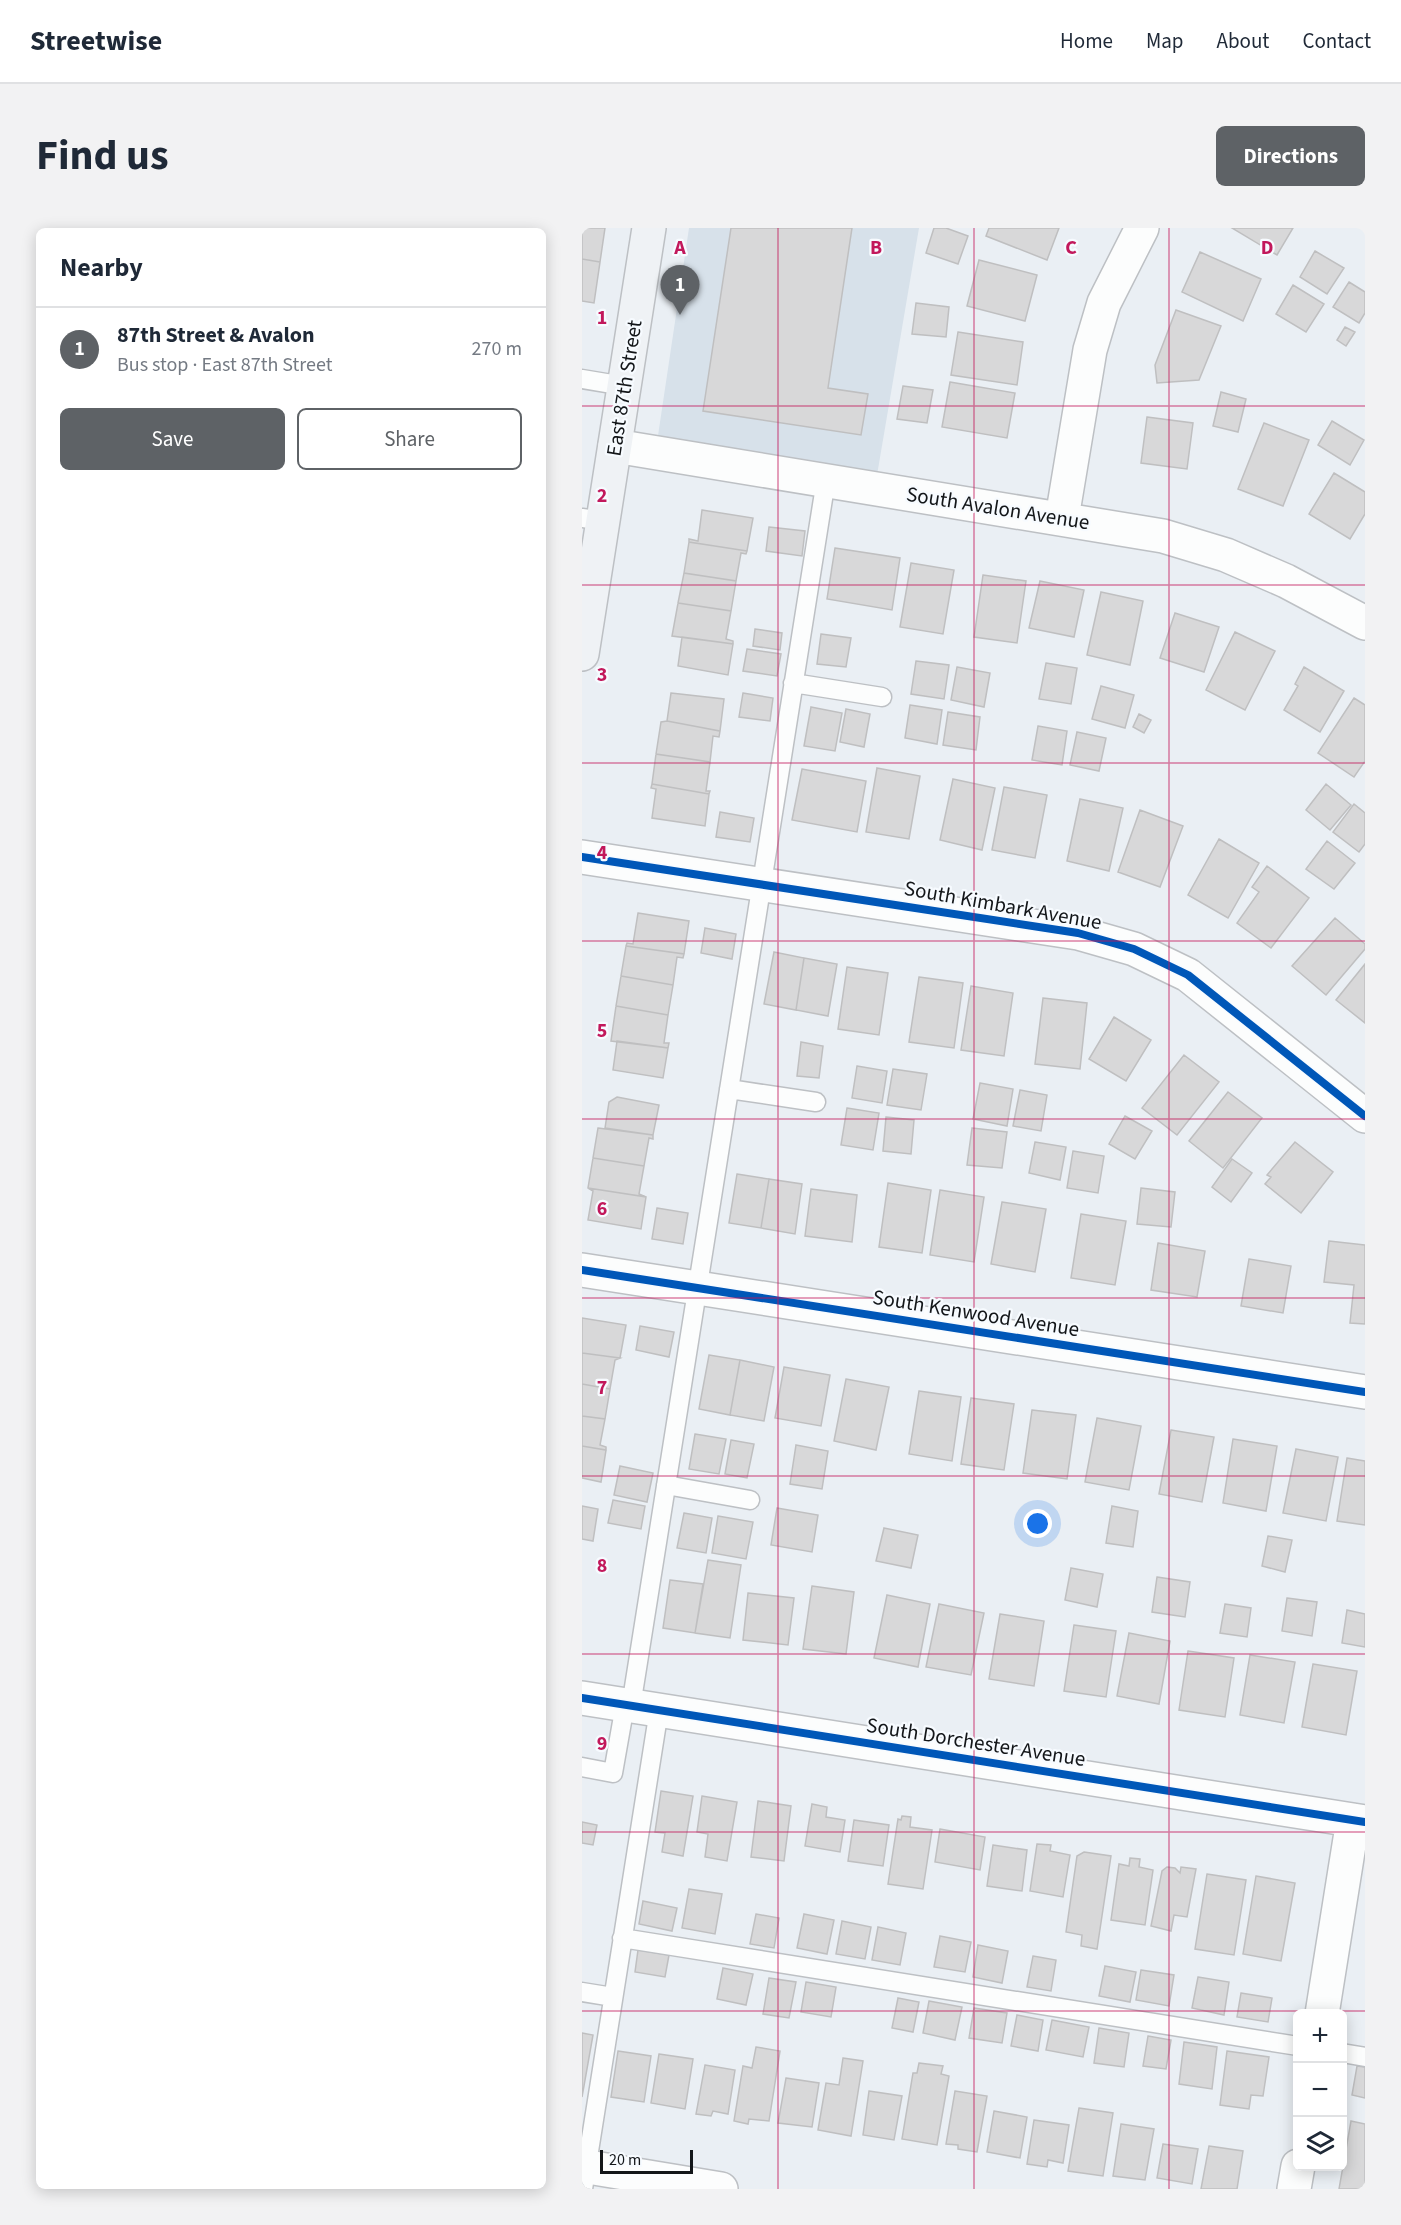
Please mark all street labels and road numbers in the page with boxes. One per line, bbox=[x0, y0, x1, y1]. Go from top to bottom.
street label: East 87th Street bbox=[598, 318, 650, 458]
street label: South Avalon Avenue bbox=[904, 479, 1092, 537]
street label: South Kimbark Avenue bbox=[902, 873, 1104, 937]
street label: South Kenwood Avenue bbox=[870, 1282, 1082, 1344]
street label: South Dorchester Avenue bbox=[864, 1710, 1088, 1774]

